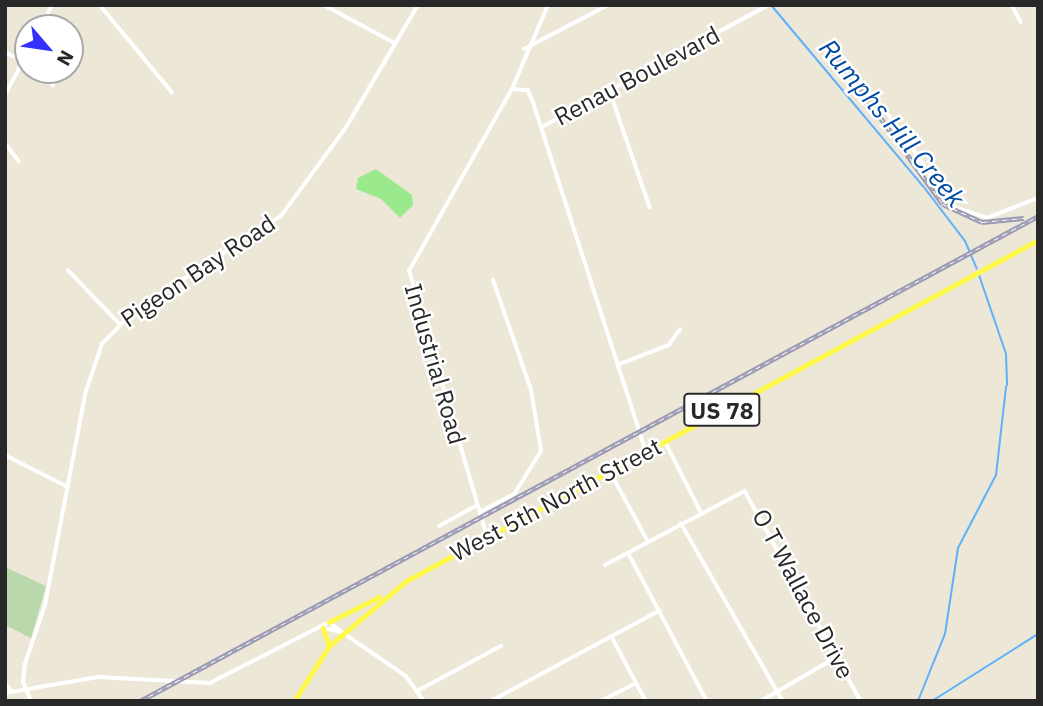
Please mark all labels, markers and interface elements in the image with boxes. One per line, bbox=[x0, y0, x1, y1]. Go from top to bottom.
north arrow bbox=[14, 14, 84, 84]
street label: Renau Boulevard bbox=[549, 20, 725, 132]
water label: Rumphs Hill Creek bbox=[813, 33, 971, 213]
text: N bbox=[52, 46, 79, 70]
street label: Pigeon Bay Road bbox=[115, 209, 281, 333]
street label: Industrial Road bbox=[398, 280, 472, 448]
road number: US 78 bbox=[682, 390, 762, 430]
street label: West 5th North Street bbox=[446, 432, 666, 568]
street label: O T Wallace Drive bbox=[746, 504, 860, 684]

